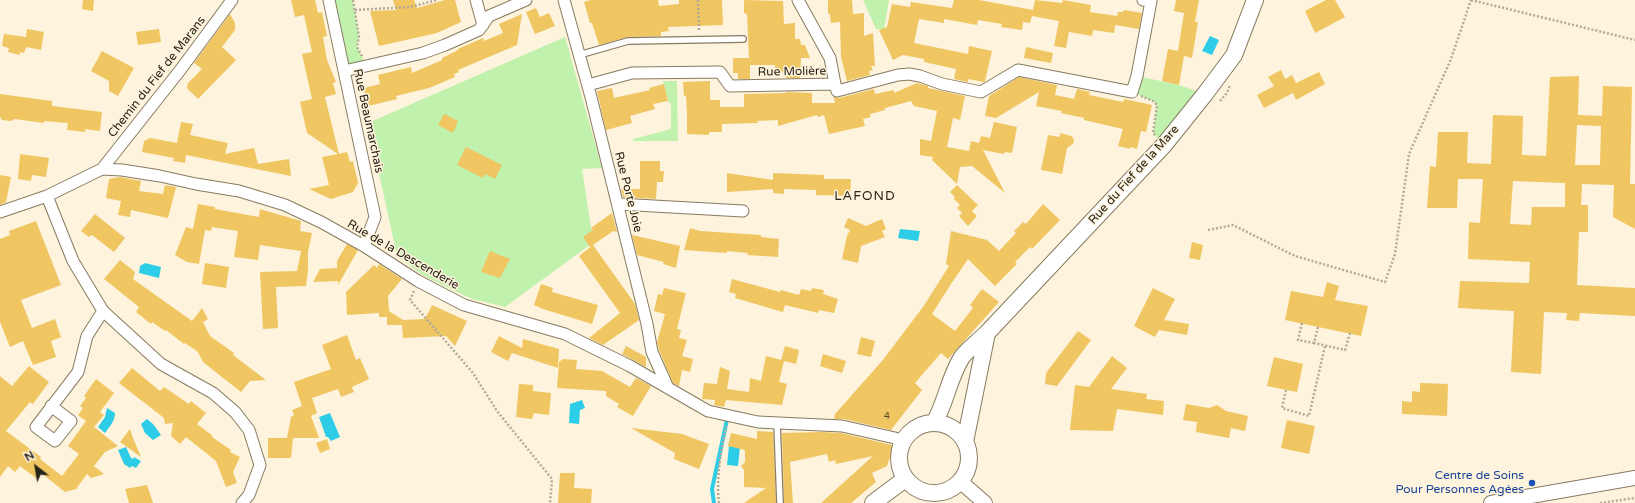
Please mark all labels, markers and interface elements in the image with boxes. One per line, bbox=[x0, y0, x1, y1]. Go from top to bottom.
street label: Chemin du Fief de Marans bbox=[105, 14, 209, 140]
street label: Rue Molière bbox=[758, 64, 826, 80]
street label: Rue Beaumarchais bbox=[350, 68, 386, 174]
street label: Rue du Fief de la Mare bbox=[1086, 123, 1182, 227]
street label: Rue Porte Joie bbox=[611, 150, 645, 234]
district label: LAFOND bbox=[834, 189, 896, 205]
street label: Rue de la Descenderie bbox=[345, 217, 461, 293]
house number: 4 bbox=[884, 410, 890, 422]
north arrow bbox=[16, 447, 56, 487]
text: N bbox=[22, 448, 37, 464]
place label: Centre de Soins Pour Personnes Agées bbox=[1395, 469, 1524, 497]
marker: Centre de Soins Pour Personnes Agées bbox=[1527, 478, 1537, 488]

